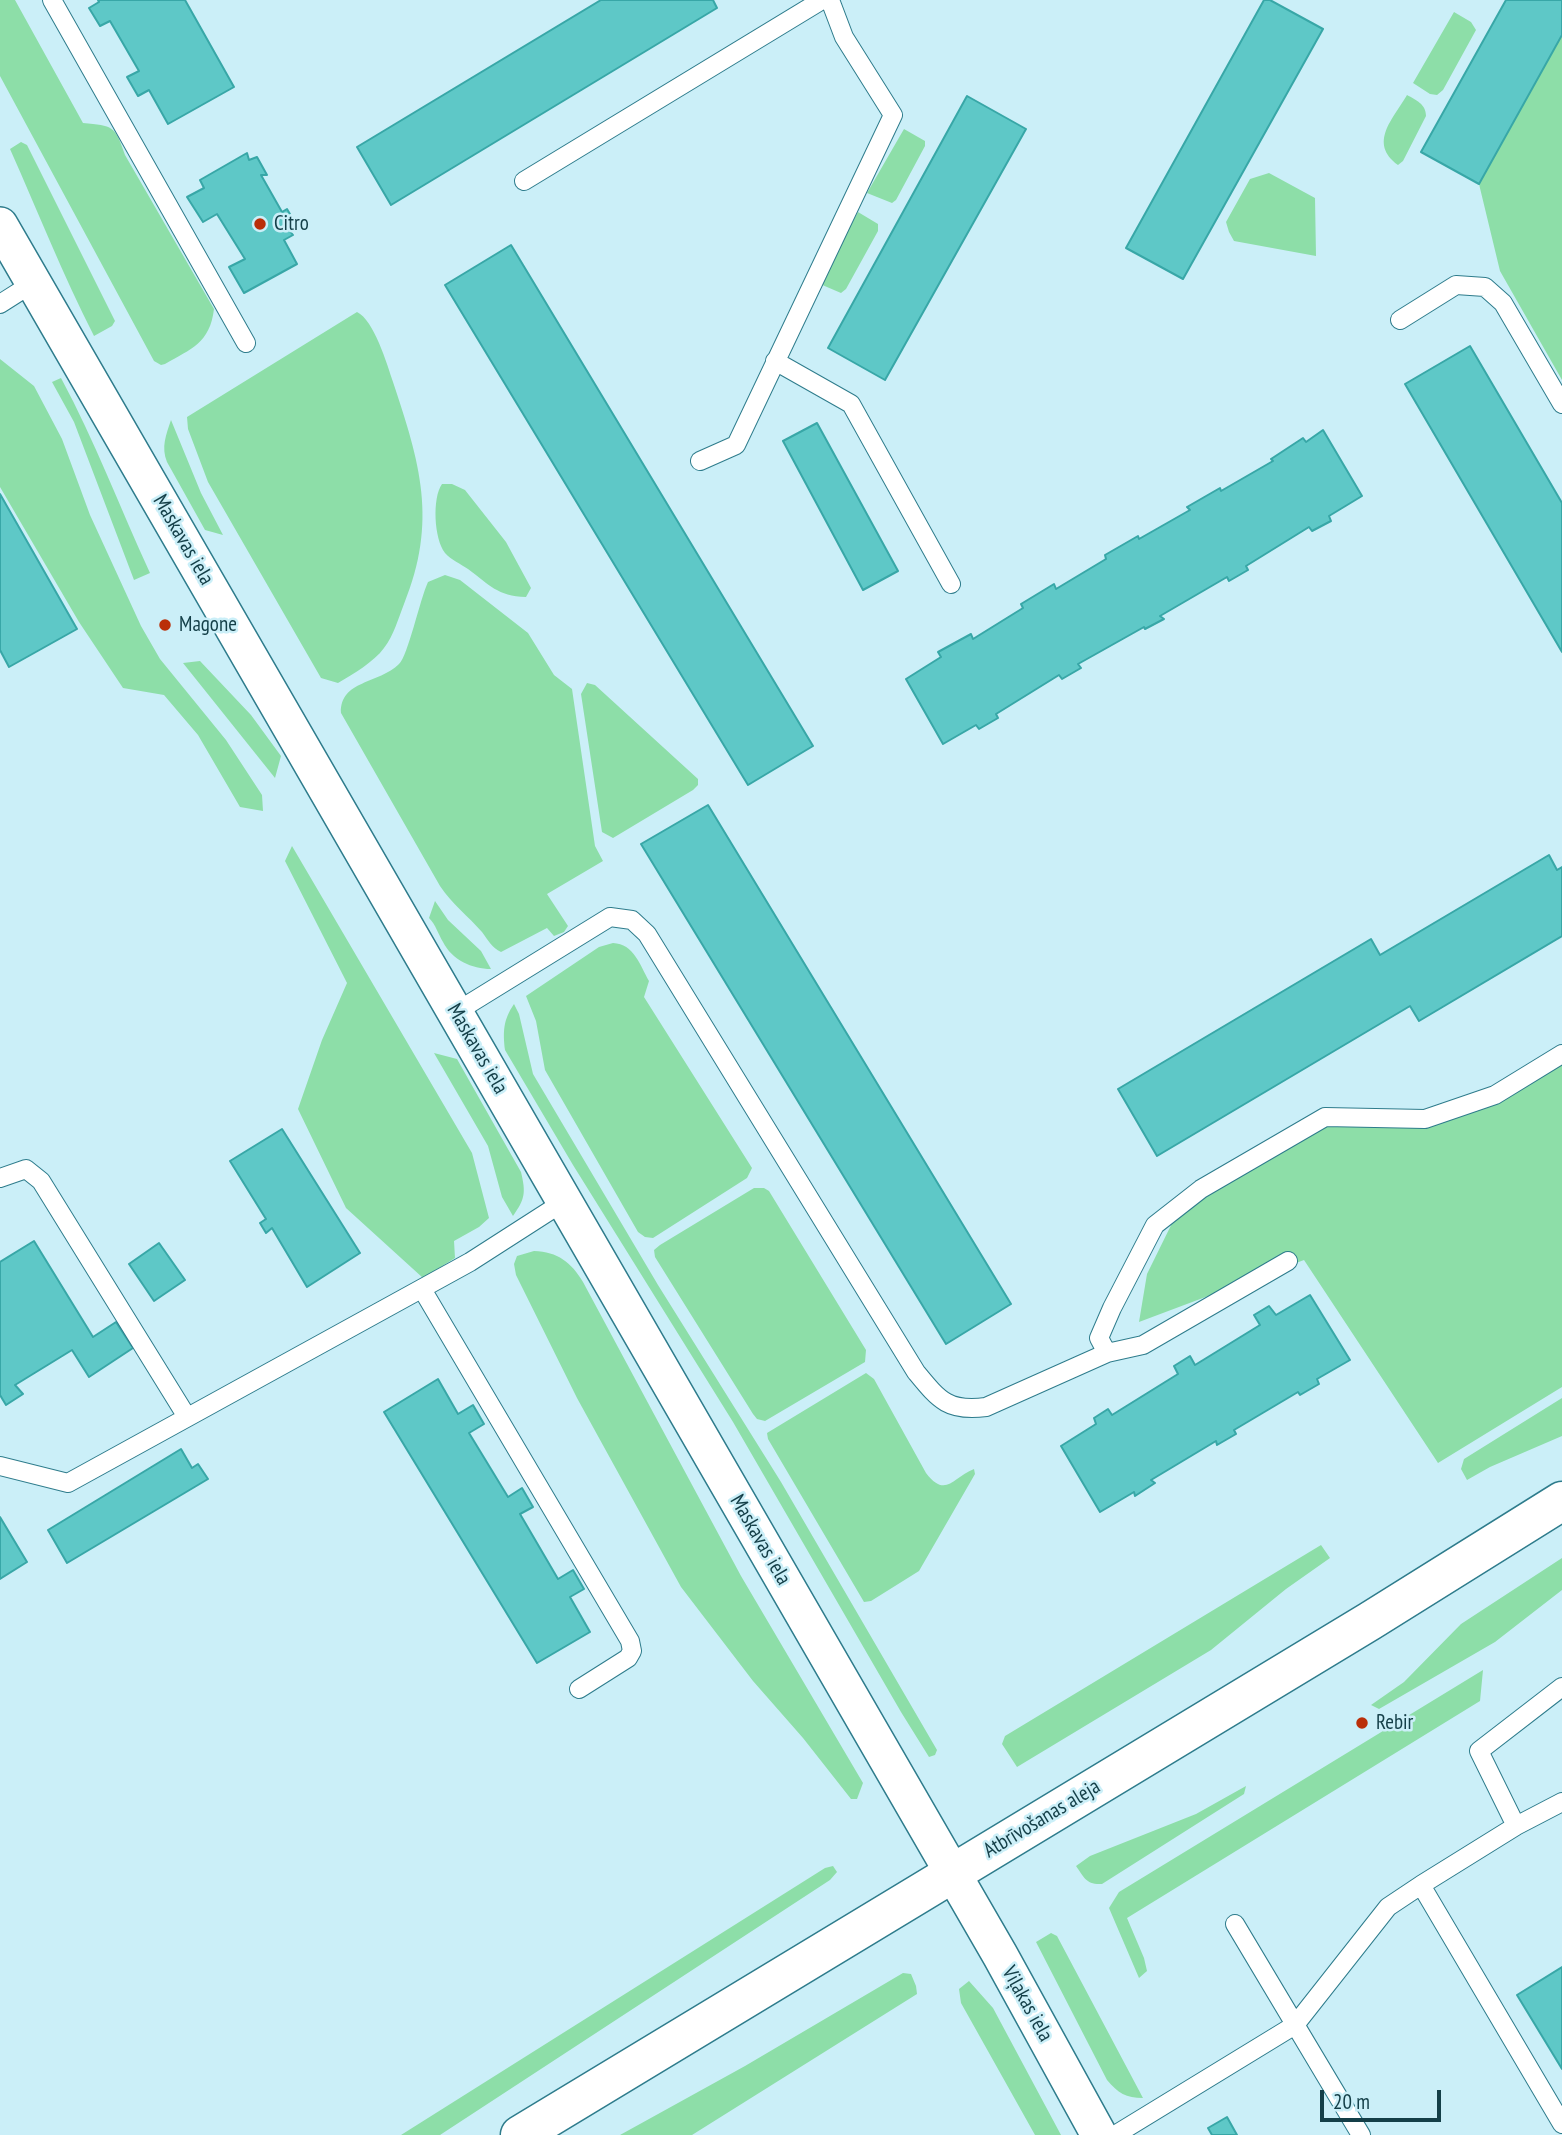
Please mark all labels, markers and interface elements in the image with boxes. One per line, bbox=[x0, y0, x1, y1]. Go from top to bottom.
place label: Citro bbox=[274, 211, 309, 237]
marker: Citro bbox=[252, 216, 268, 232]
street label: Maskavas iela bbox=[147, 490, 219, 590]
place label: Magone bbox=[179, 612, 237, 638]
marker: Magone bbox=[157, 617, 173, 633]
street label: Maskavas iela bbox=[441, 999, 513, 1099]
street label: Maskavas iela bbox=[724, 1490, 796, 1590]
place label: Rebir bbox=[1376, 1710, 1413, 1736]
marker: Rebir bbox=[1354, 1715, 1370, 1731]
street label: Atbrīvošanas aleja bbox=[979, 1774, 1105, 1864]
street label: Viļakas iela bbox=[996, 1962, 1058, 2046]
scale bar bbox=[1324, 2076, 1445, 2120]
text: 20 m bbox=[1333, 2088, 1370, 2115]

